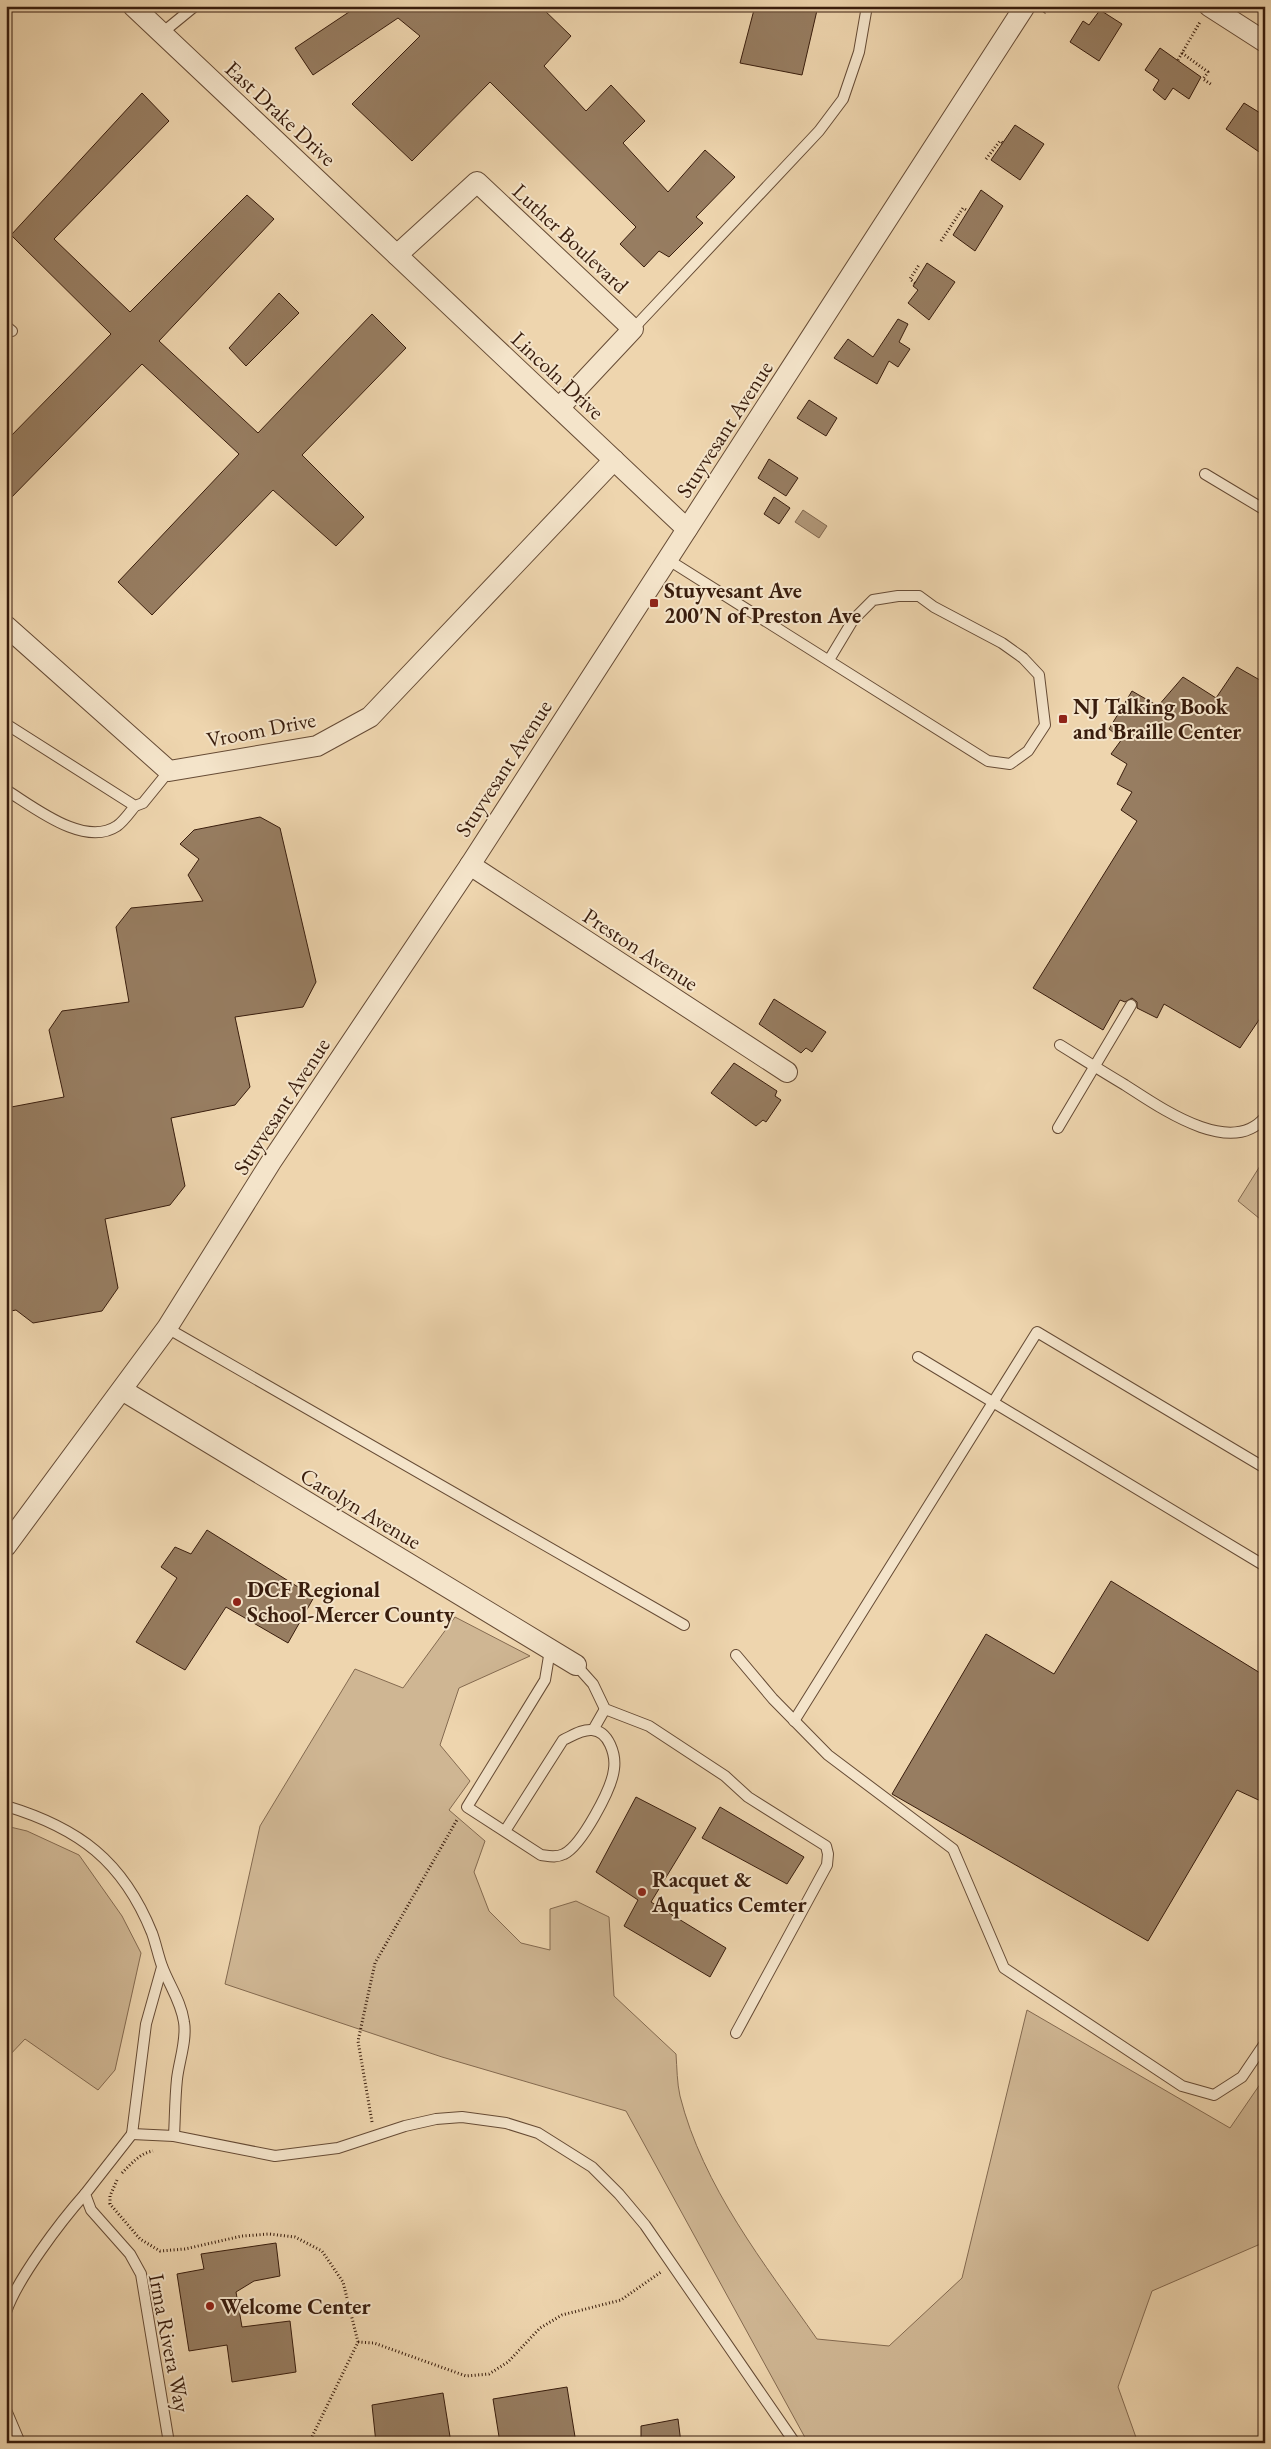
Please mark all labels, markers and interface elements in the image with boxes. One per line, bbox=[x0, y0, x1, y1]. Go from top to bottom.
street label: East Drake Drive bbox=[219, 54, 343, 173]
street label: Luther Boulevard bbox=[506, 177, 636, 300]
street label: Lincoln Drive bbox=[505, 325, 611, 426]
street label: Stuyvesant Avenue bbox=[669, 355, 780, 503]
place label: Stuyvesant Ave 200'N of Preston Ave bbox=[664, 576, 861, 630]
marker: Stuyvesant Ave 200'N of Preston Ave bbox=[648, 597, 660, 609]
place label: NJ Talking Book and Braille Center bbox=[1073, 692, 1242, 746]
street label: Stuyvesant Avenue bbox=[448, 694, 559, 842]
street label: Vroom Drive bbox=[204, 705, 318, 754]
marker: NJ Talking Book and Braille Center bbox=[1057, 713, 1069, 725]
street label: Preston Avenue bbox=[577, 901, 704, 998]
street label: Stuyvesant Avenue bbox=[226, 1032, 337, 1180]
street label: Carolyn Avenue bbox=[295, 1461, 427, 1556]
place label: DCF Regional School-Mercer County bbox=[247, 1575, 455, 1629]
marker: DCF Regional School-Mercer County bbox=[231, 1596, 243, 1608]
place label: Racquet & Aquatics Cemter bbox=[651, 1865, 808, 1919]
marker: Racquet & Aquatics Cemter bbox=[636, 1886, 648, 1898]
street label: Irma Rivera Way bbox=[142, 2271, 197, 2415]
place label: Welcome Center bbox=[220, 2292, 371, 2321]
marker: Welcome Center bbox=[204, 2300, 216, 2312]

